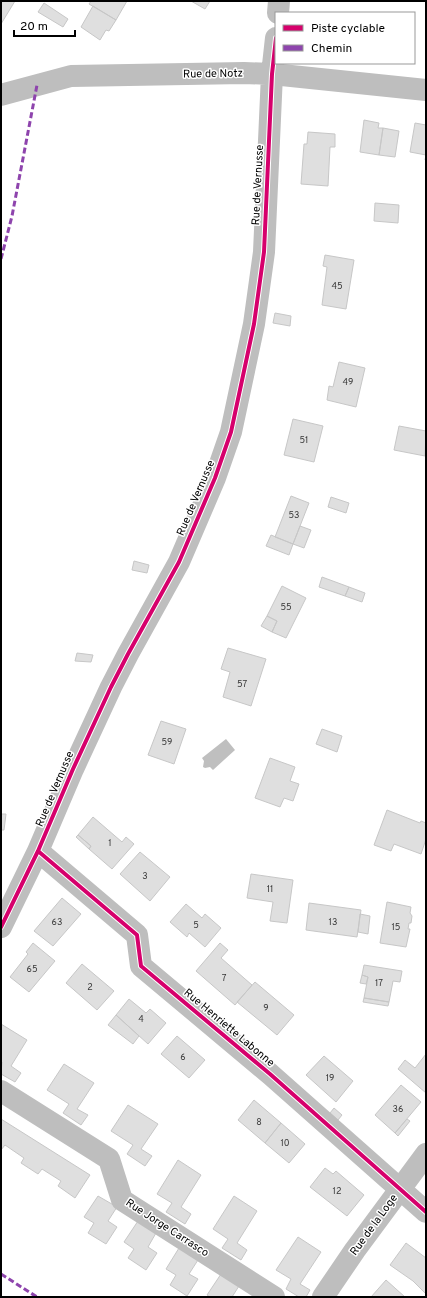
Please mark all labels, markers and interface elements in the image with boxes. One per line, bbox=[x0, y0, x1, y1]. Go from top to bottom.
scale bar bbox=[14, 12, 75, 38]
legend bbox=[275, 12, 415, 64]
text: 20 m bbox=[20, 19, 48, 35]
text: Piste cyclable bbox=[311, 21, 385, 37]
text: Chemin bbox=[311, 41, 352, 57]
street label: Rue de Notz bbox=[183, 66, 243, 82]
street label: Rue de Vernusse bbox=[249, 144, 267, 226]
house number: 45 bbox=[331, 281, 343, 292]
house number: 49 bbox=[343, 377, 353, 388]
house number: 51 bbox=[300, 435, 308, 446]
street label: Rue de Vernusse bbox=[174, 458, 218, 538]
house number: 53 bbox=[288, 510, 300, 521]
house number: 55 bbox=[280, 602, 292, 613]
house number: 57 bbox=[237, 679, 247, 690]
house number: 59 bbox=[162, 737, 172, 748]
street label: Rue de Vernusse bbox=[33, 749, 77, 829]
house number: 1 bbox=[108, 838, 112, 849]
house number: 3 bbox=[142, 871, 148, 882]
house number: 11 bbox=[267, 884, 273, 895]
house number: 63 bbox=[52, 917, 62, 928]
house number: 13 bbox=[329, 917, 337, 928]
house number: 5 bbox=[193, 920, 199, 931]
house number: 15 bbox=[392, 922, 400, 933]
house number: 65 bbox=[27, 964, 37, 975]
house number: 7 bbox=[222, 973, 227, 984]
house number: 17 bbox=[375, 978, 383, 989]
house number: 2 bbox=[87, 982, 93, 993]
street label: Rue Henriette Labonne bbox=[181, 986, 277, 1070]
house number: 9 bbox=[263, 1003, 269, 1014]
house number: 4 bbox=[138, 1014, 144, 1025]
house number: 6 bbox=[180, 1052, 186, 1063]
house number: 19 bbox=[326, 1073, 334, 1084]
house number: 36 bbox=[393, 1104, 403, 1115]
house number: 8 bbox=[256, 1117, 262, 1128]
house number: 10 bbox=[280, 1138, 290, 1149]
house number: 12 bbox=[333, 1186, 341, 1197]
street label: Rue de la Loge bbox=[347, 1192, 401, 1258]
street label: Rue Jorge Carrasco bbox=[123, 1196, 211, 1260]

